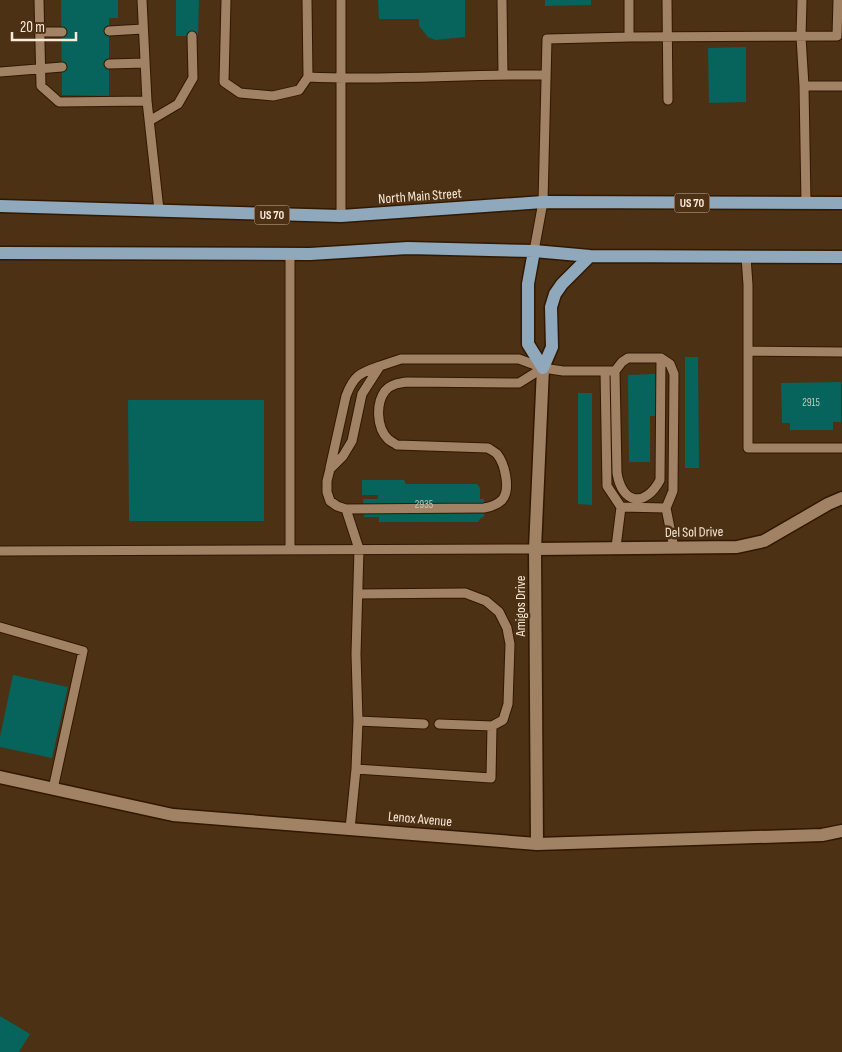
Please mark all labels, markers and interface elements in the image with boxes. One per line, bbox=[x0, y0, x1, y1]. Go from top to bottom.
scale bar bbox=[12, 10, 76, 42]
text: 20 m bbox=[20, 18, 45, 37]
street label: North Main Street bbox=[378, 185, 462, 207]
road number: US 70 bbox=[674, 194, 710, 212]
road number: US 70 bbox=[254, 206, 290, 224]
house number: 2915 bbox=[802, 396, 820, 409]
house number: 2935 bbox=[415, 498, 433, 511]
street label: Del Sol Drive bbox=[665, 523, 723, 541]
street label: Amigos Drive bbox=[512, 576, 529, 637]
street label: Lenox Avenue bbox=[387, 808, 453, 830]

